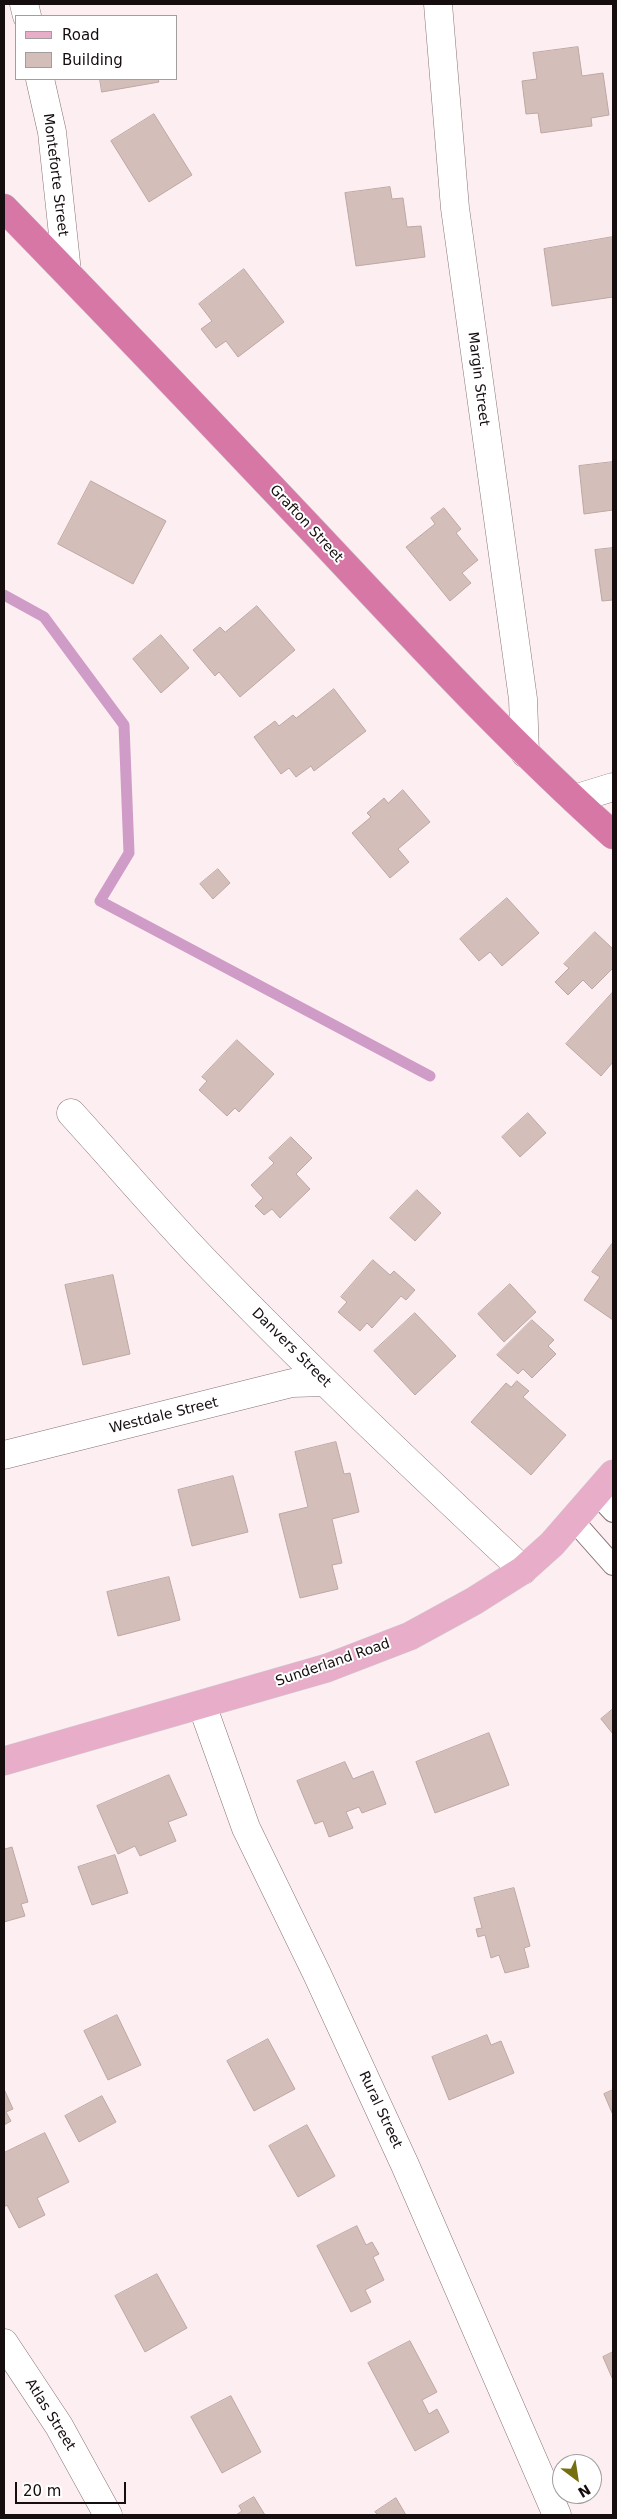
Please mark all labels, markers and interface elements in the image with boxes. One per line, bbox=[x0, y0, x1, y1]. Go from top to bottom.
legend bbox=[15, 15, 178, 80]
text: Road bbox=[62, 26, 100, 44]
text: Building bbox=[62, 51, 123, 69]
street label: Monteforte Street bbox=[39, 112, 71, 238]
street label: Margin Street bbox=[464, 331, 492, 427]
street label: Grafton Street bbox=[266, 482, 346, 566]
street label: Danvers Street bbox=[248, 1305, 334, 1391]
street label: Westdale Street bbox=[108, 1394, 220, 1438]
street label: Sunderland Road bbox=[274, 1636, 392, 1690]
street label: Rural Street bbox=[355, 2069, 405, 2151]
street label: Atlas Street bbox=[21, 2376, 79, 2454]
north arrow bbox=[552, 2454, 602, 2504]
scale bar bbox=[18, 2472, 129, 2504]
text: N bbox=[575, 2481, 593, 2501]
text: 20 m bbox=[23, 2482, 61, 2500]

